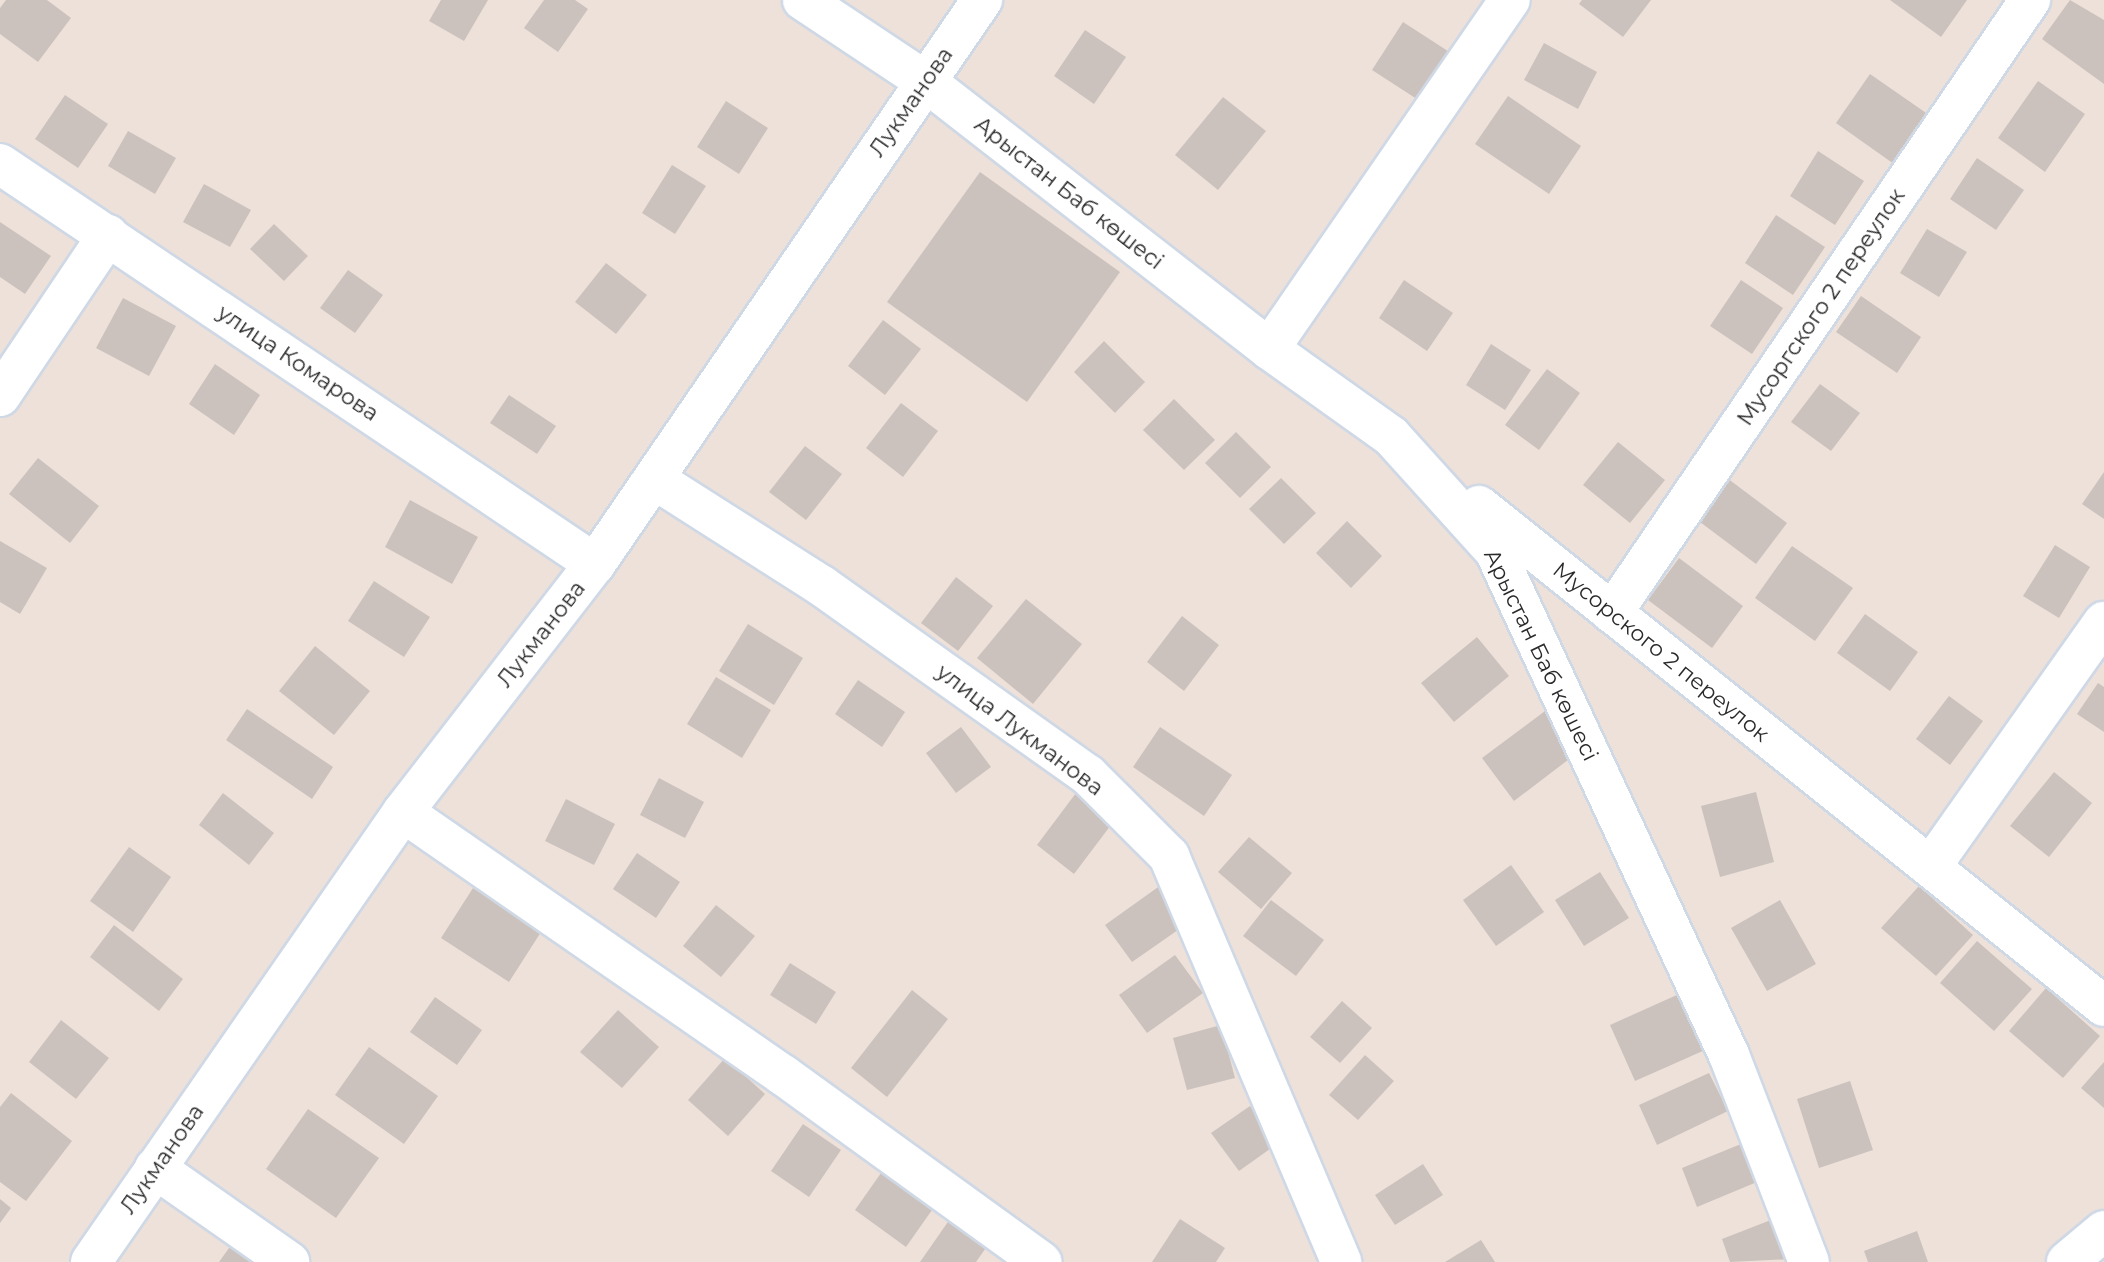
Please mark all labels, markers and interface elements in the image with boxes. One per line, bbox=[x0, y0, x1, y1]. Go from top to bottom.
street label: Лукманова bbox=[864, 42, 958, 162]
street label: Арыстан Баб көшесі bbox=[969, 111, 1169, 275]
street label: Мусоргского 2 переулок bbox=[1732, 183, 1910, 431]
street label: улица Комарова bbox=[212, 299, 384, 427]
street label: Арыстан Баб көшесі bbox=[1478, 545, 1604, 765]
street label: Мусорского 2 переулок bbox=[1548, 557, 1774, 747]
street label: Лукманова bbox=[491, 576, 591, 692]
street label: улица Лукманова bbox=[931, 659, 1109, 801]
street label: Лукманова bbox=[115, 1099, 209, 1219]

